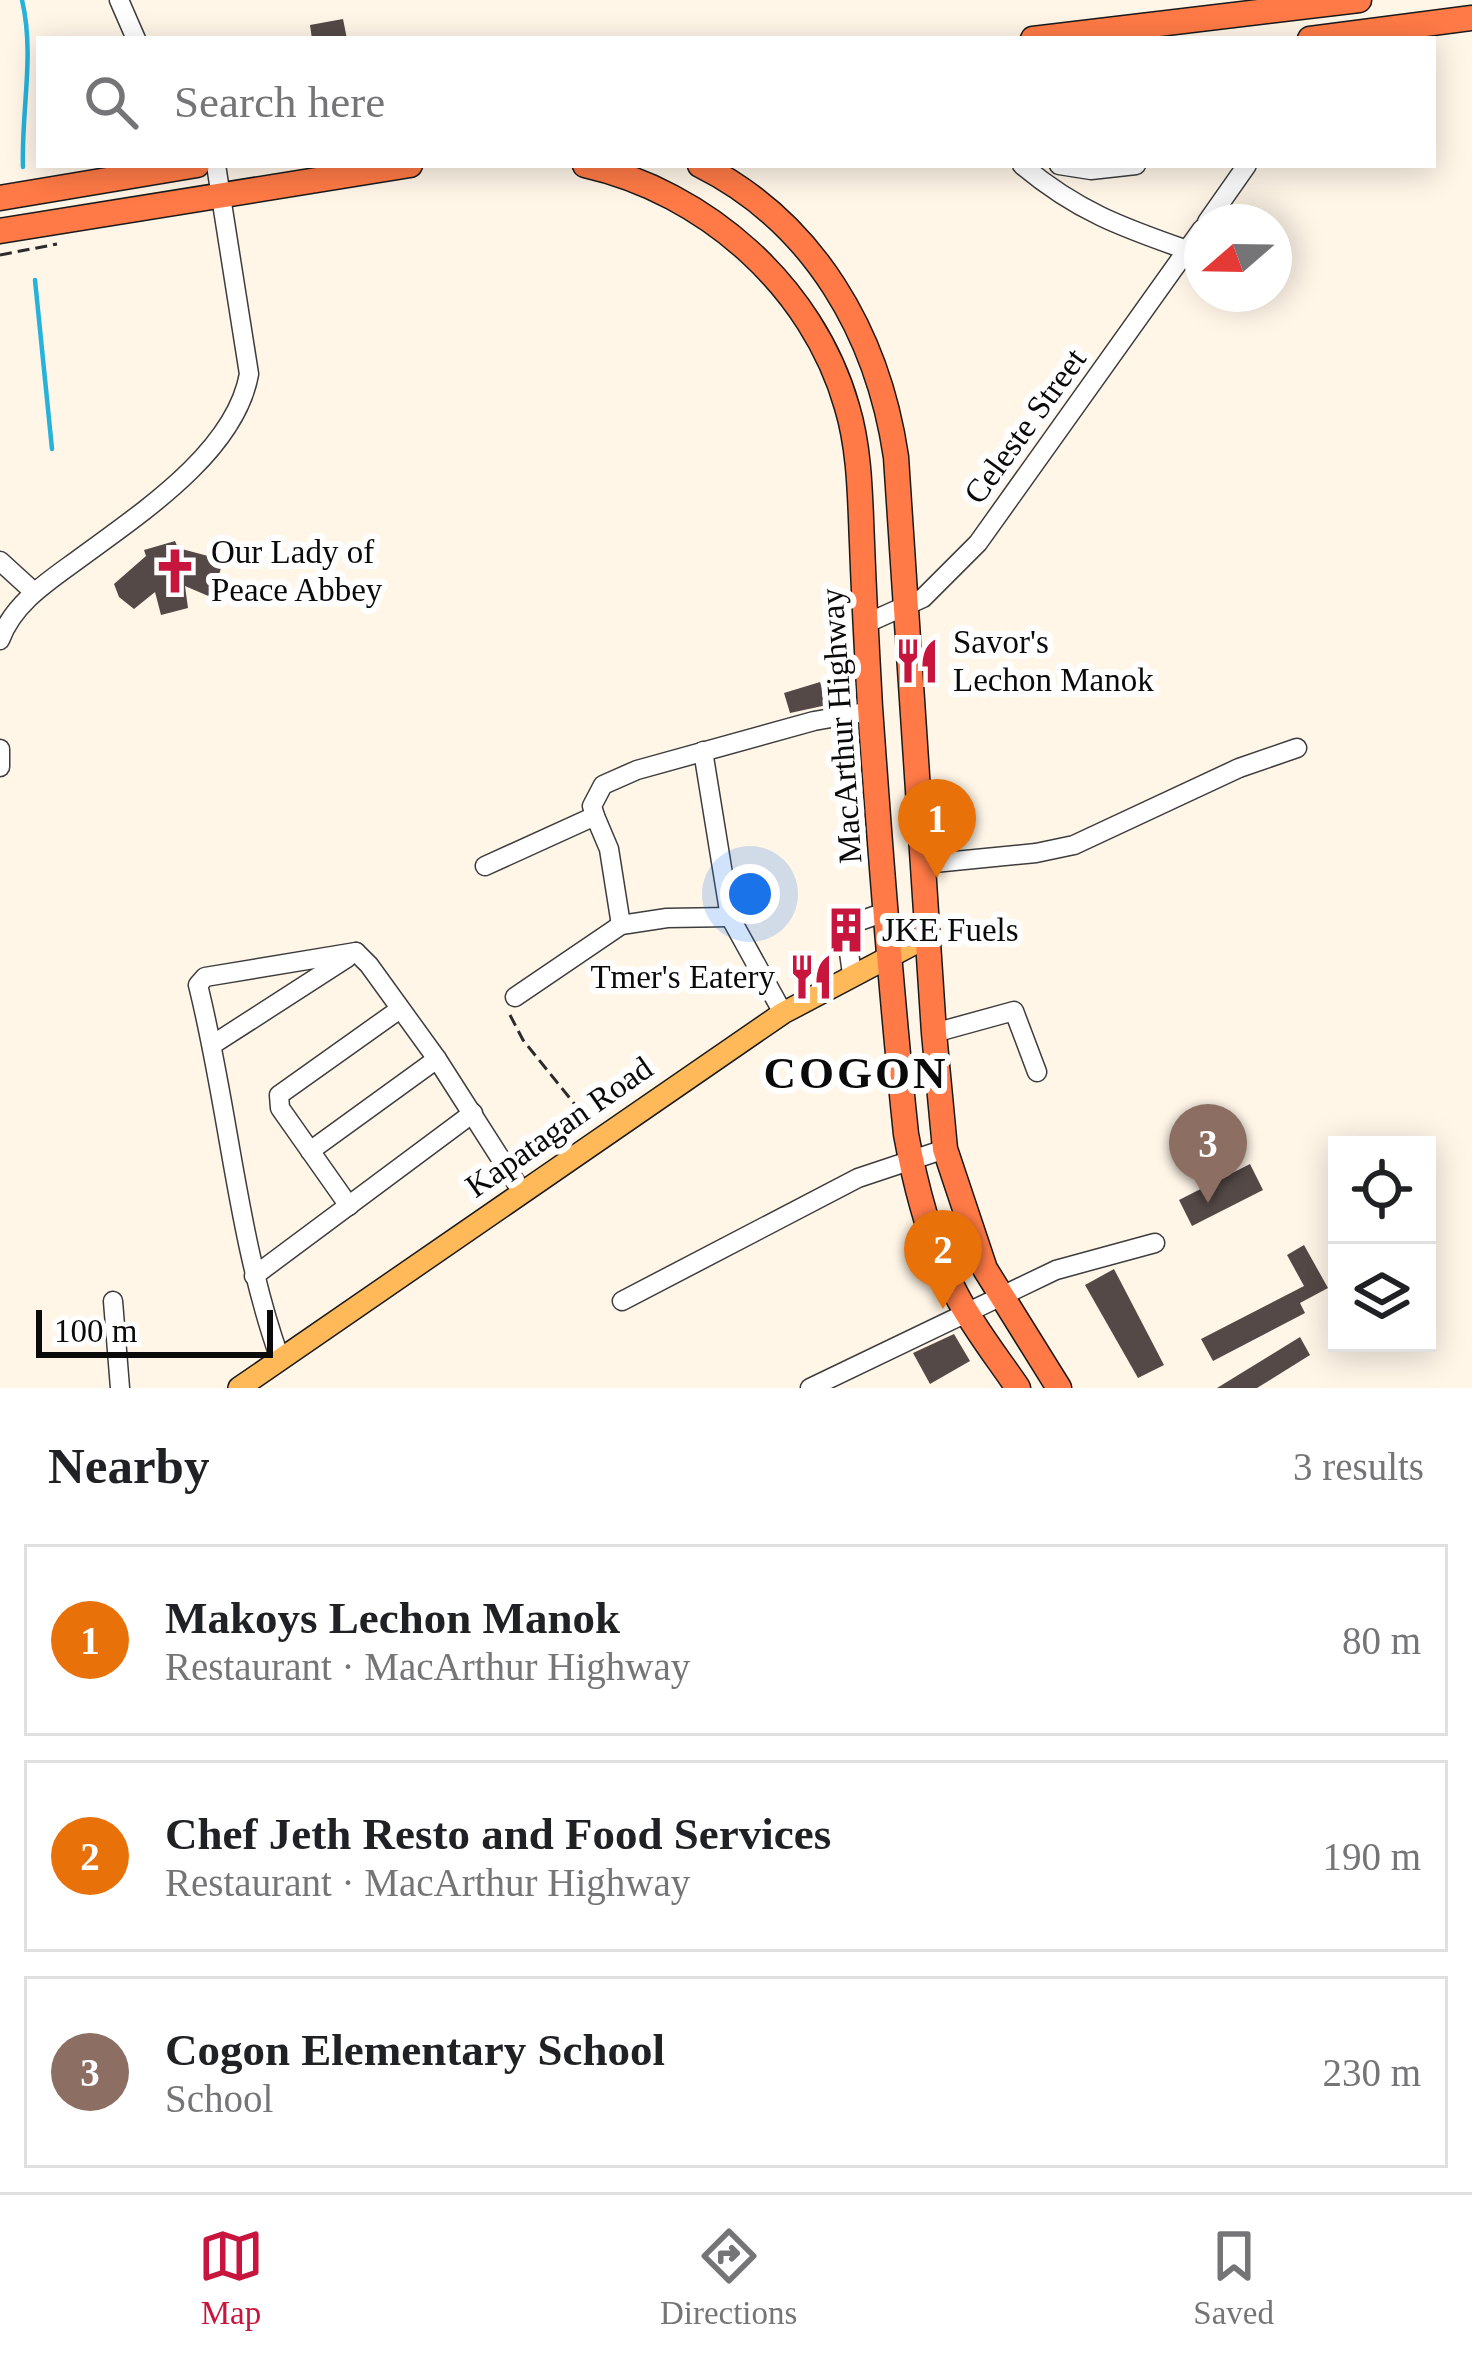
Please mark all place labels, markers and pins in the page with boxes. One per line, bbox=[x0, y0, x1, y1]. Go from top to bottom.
place label: Our Lady of Peace Abbey bbox=[211, 534, 383, 608]
church icon: Our Lady of Peace Abbey bbox=[150, 546, 200, 596]
place label: Savor's Lechon Manok bbox=[953, 624, 1154, 698]
restaurant icon: Savor's Lechon Manok bbox=[892, 636, 942, 686]
pin: 1 bbox=[898, 779, 976, 878]
building icon: JKE Fuels bbox=[821, 905, 871, 955]
place label: JKE Fuels bbox=[882, 912, 1019, 948]
restaurant icon: Tmer's Eatery bbox=[786, 952, 836, 1002]
place label: Tmer's Eatery bbox=[590, 959, 775, 995]
pin: 3 bbox=[1169, 1104, 1247, 1203]
pin: 2 bbox=[904, 1210, 982, 1309]

